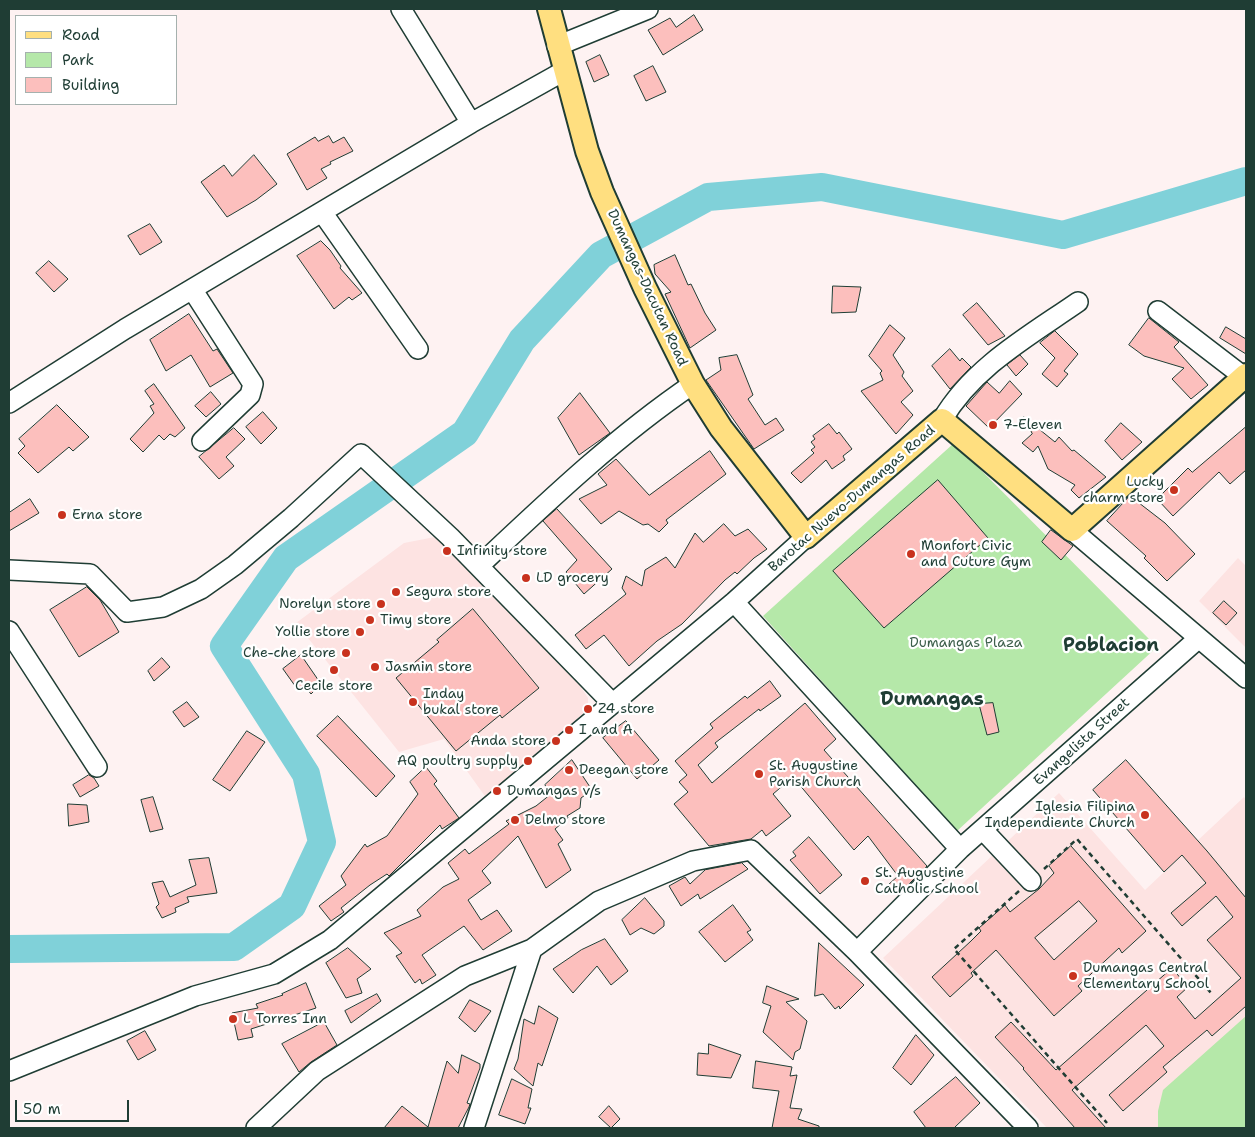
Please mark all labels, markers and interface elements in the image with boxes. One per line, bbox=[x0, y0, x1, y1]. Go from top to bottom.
legend bbox=[15, 15, 178, 105]
text: Road bbox=[62, 25, 100, 45]
text: Park bbox=[62, 50, 94, 70]
text: Building bbox=[62, 75, 119, 95]
street label: Dumangas-Dacutan Road bbox=[603, 207, 691, 369]
place label: 7-Eleven bbox=[1003, 417, 1062, 433]
marker: 7-Eleven bbox=[987, 419, 999, 431]
street label: Barotac Nuevo-Dumangas Road bbox=[765, 422, 939, 576]
place label: Lucky charm store bbox=[1083, 474, 1164, 507]
marker: Lucky charm store bbox=[1168, 484, 1180, 496]
place label: Erna store bbox=[72, 507, 143, 523]
marker: Erna store bbox=[56, 509, 68, 521]
place label: Monfort Civic and Cuture Gym bbox=[921, 538, 1031, 570]
place label: Infinity store bbox=[457, 543, 547, 559]
marker: Infinity store bbox=[441, 545, 453, 557]
marker: Monfort Civic and Cuture Gym bbox=[905, 548, 917, 560]
place label: LD grocery bbox=[536, 570, 609, 586]
marker: LD grocery bbox=[520, 572, 532, 584]
place label: Segura store bbox=[406, 584, 491, 600]
marker: Segura store bbox=[390, 586, 402, 598]
place label: Norelyn store bbox=[279, 596, 371, 612]
marker: Norelyn store bbox=[375, 598, 387, 610]
place label: Timy store bbox=[380, 612, 451, 628]
marker: Timy store bbox=[364, 614, 376, 626]
place label: Yollie store bbox=[275, 624, 350, 640]
marker: Yollie store bbox=[354, 626, 366, 638]
park label: Dumangas Plaza bbox=[909, 635, 1023, 651]
district label: Poblacion bbox=[1063, 635, 1159, 657]
place label: Che-che store bbox=[243, 645, 336, 661]
marker: Che-che store bbox=[340, 647, 352, 659]
place label: Jasmin store bbox=[385, 659, 472, 675]
marker: Jasmin store bbox=[369, 661, 381, 673]
marker: Cecile store bbox=[328, 664, 340, 676]
place label: Cecile store bbox=[295, 678, 373, 694]
place label: Inday bukal store bbox=[423, 686, 499, 719]
district label: Dumangas bbox=[880, 689, 984, 711]
street label: Evangelista Street bbox=[1030, 694, 1134, 790]
marker: Inday bukal store bbox=[407, 696, 419, 708]
place label: Z4 store bbox=[598, 701, 655, 717]
marker: Z4 store bbox=[582, 703, 594, 715]
place label: I and A bbox=[579, 722, 633, 738]
marker: I and A bbox=[563, 724, 575, 736]
place label: Anda store bbox=[471, 733, 546, 749]
marker: Anda store bbox=[550, 735, 562, 747]
place label: AQ poultry supply bbox=[397, 753, 518, 769]
marker: AQ poultry supply bbox=[522, 755, 534, 767]
place label: St. Augustine Parish Church bbox=[769, 758, 861, 790]
place label: Deegan store bbox=[579, 762, 669, 778]
marker: Deegan store bbox=[563, 764, 575, 776]
marker: St. Augustine Parish Church bbox=[753, 768, 765, 780]
place label: Dumangas v/s bbox=[507, 783, 601, 799]
marker: Dumangas v/s bbox=[491, 785, 503, 797]
place label: Iglesia Filipina Independiente Church bbox=[985, 799, 1135, 832]
marker: Iglesia Filipina Independiente Church bbox=[1139, 809, 1151, 821]
place label: Delmo store bbox=[525, 812, 606, 828]
marker: Delmo store bbox=[509, 814, 521, 826]
place label: St. Augustine Catholic School bbox=[875, 865, 979, 898]
marker: St. Augustine Catholic School bbox=[859, 875, 871, 887]
place label: Dumangas Central Elementary School bbox=[1083, 960, 1209, 992]
marker: Dumangas Central Elementary School bbox=[1067, 970, 1079, 982]
place label: L Torres Inn bbox=[243, 1011, 327, 1027]
marker: L Torres Inn bbox=[227, 1013, 239, 1025]
scale bar bbox=[18, 1090, 131, 1122]
text: 50 m bbox=[23, 1099, 61, 1119]

